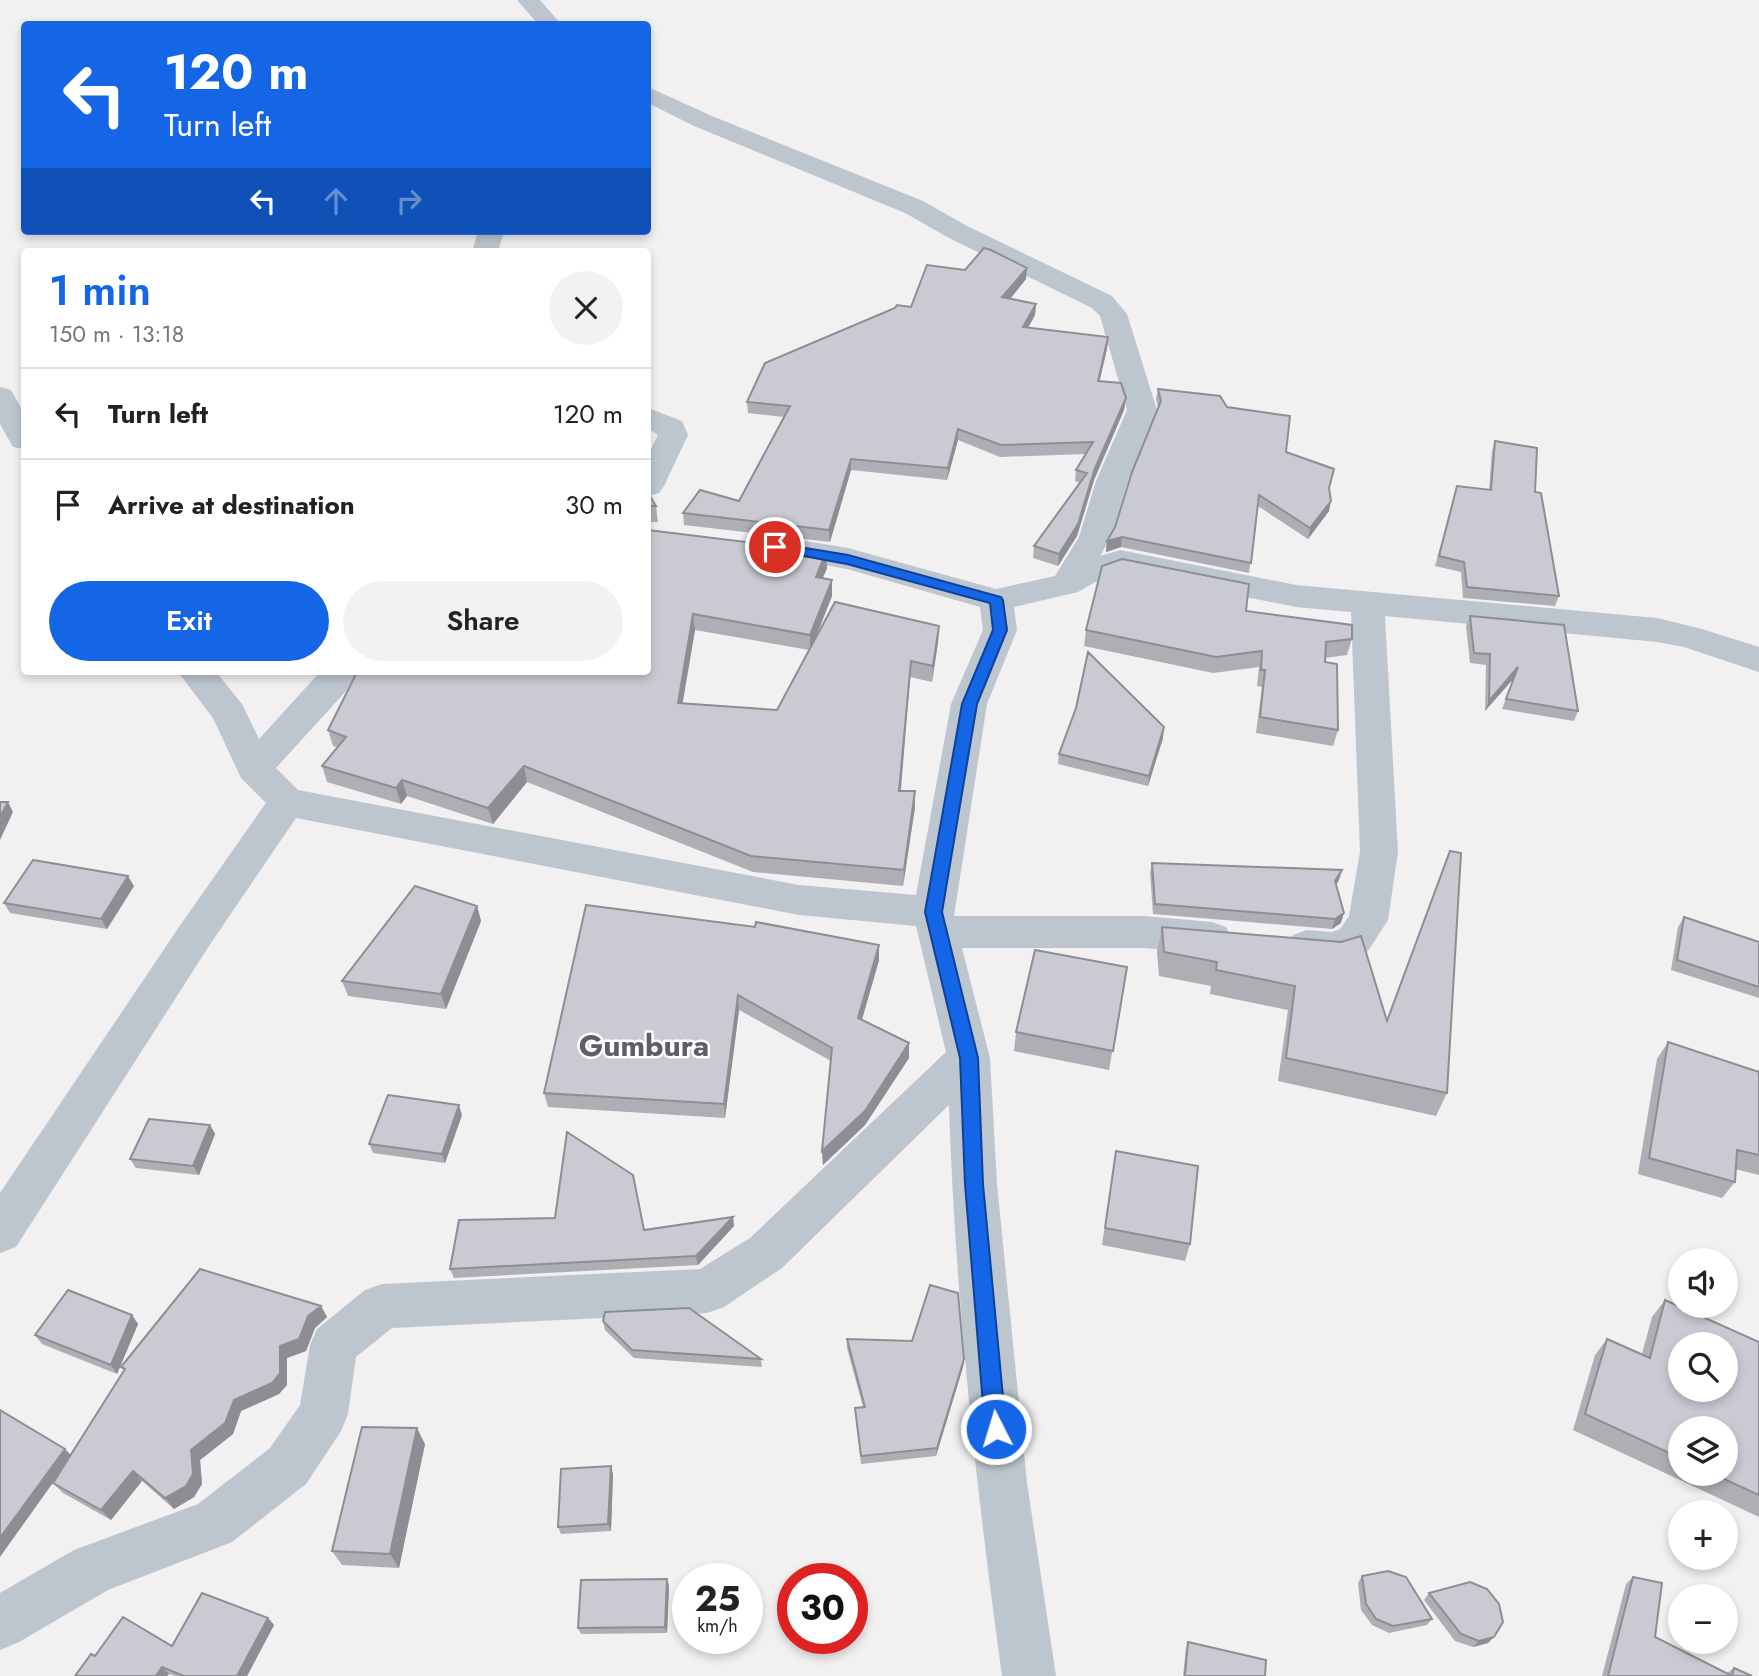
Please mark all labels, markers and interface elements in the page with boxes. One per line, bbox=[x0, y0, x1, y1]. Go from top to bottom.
text: 120 m bbox=[164, 37, 308, 107]
icon: left bbox=[49, 49, 140, 140]
text: Turn left bbox=[164, 102, 271, 148]
icon: left bbox=[244, 182, 282, 220]
icon: ahead bbox=[317, 182, 355, 220]
icon: right bbox=[390, 182, 428, 220]
text: 1 min bbox=[49, 260, 151, 321]
button: close bbox=[549, 271, 623, 345]
text: 150 m · 13:18 bbox=[49, 317, 184, 351]
icon: left bbox=[49, 395, 87, 433]
text: Turn left bbox=[108, 395, 208, 433]
text: 120 m bbox=[553, 395, 623, 433]
icon: arrive bbox=[49, 486, 87, 524]
text: Arrive at destination bbox=[108, 486, 355, 524]
text: 30 m bbox=[565, 486, 623, 524]
pin bbox=[745, 517, 805, 577]
icon: arrive bbox=[756, 528, 794, 566]
button: Exit bbox=[49, 581, 329, 661]
button: Share bbox=[343, 581, 623, 661]
district label: Gumbura bbox=[579, 1024, 709, 1067]
map controls bbox=[1668, 1248, 1738, 1654]
button: sound bbox=[1668, 1248, 1738, 1318]
button: search bbox=[1668, 1332, 1738, 1402]
position arrow bbox=[959, 1392, 1033, 1466]
button: layers bbox=[1668, 1416, 1738, 1486]
button: + bbox=[1668, 1500, 1738, 1570]
speed limit sign: 30 bbox=[777, 1563, 868, 1654]
text: 25 bbox=[695, 1574, 740, 1624]
button: − bbox=[1668, 1584, 1738, 1654]
text: km/h bbox=[697, 1613, 738, 1639]

